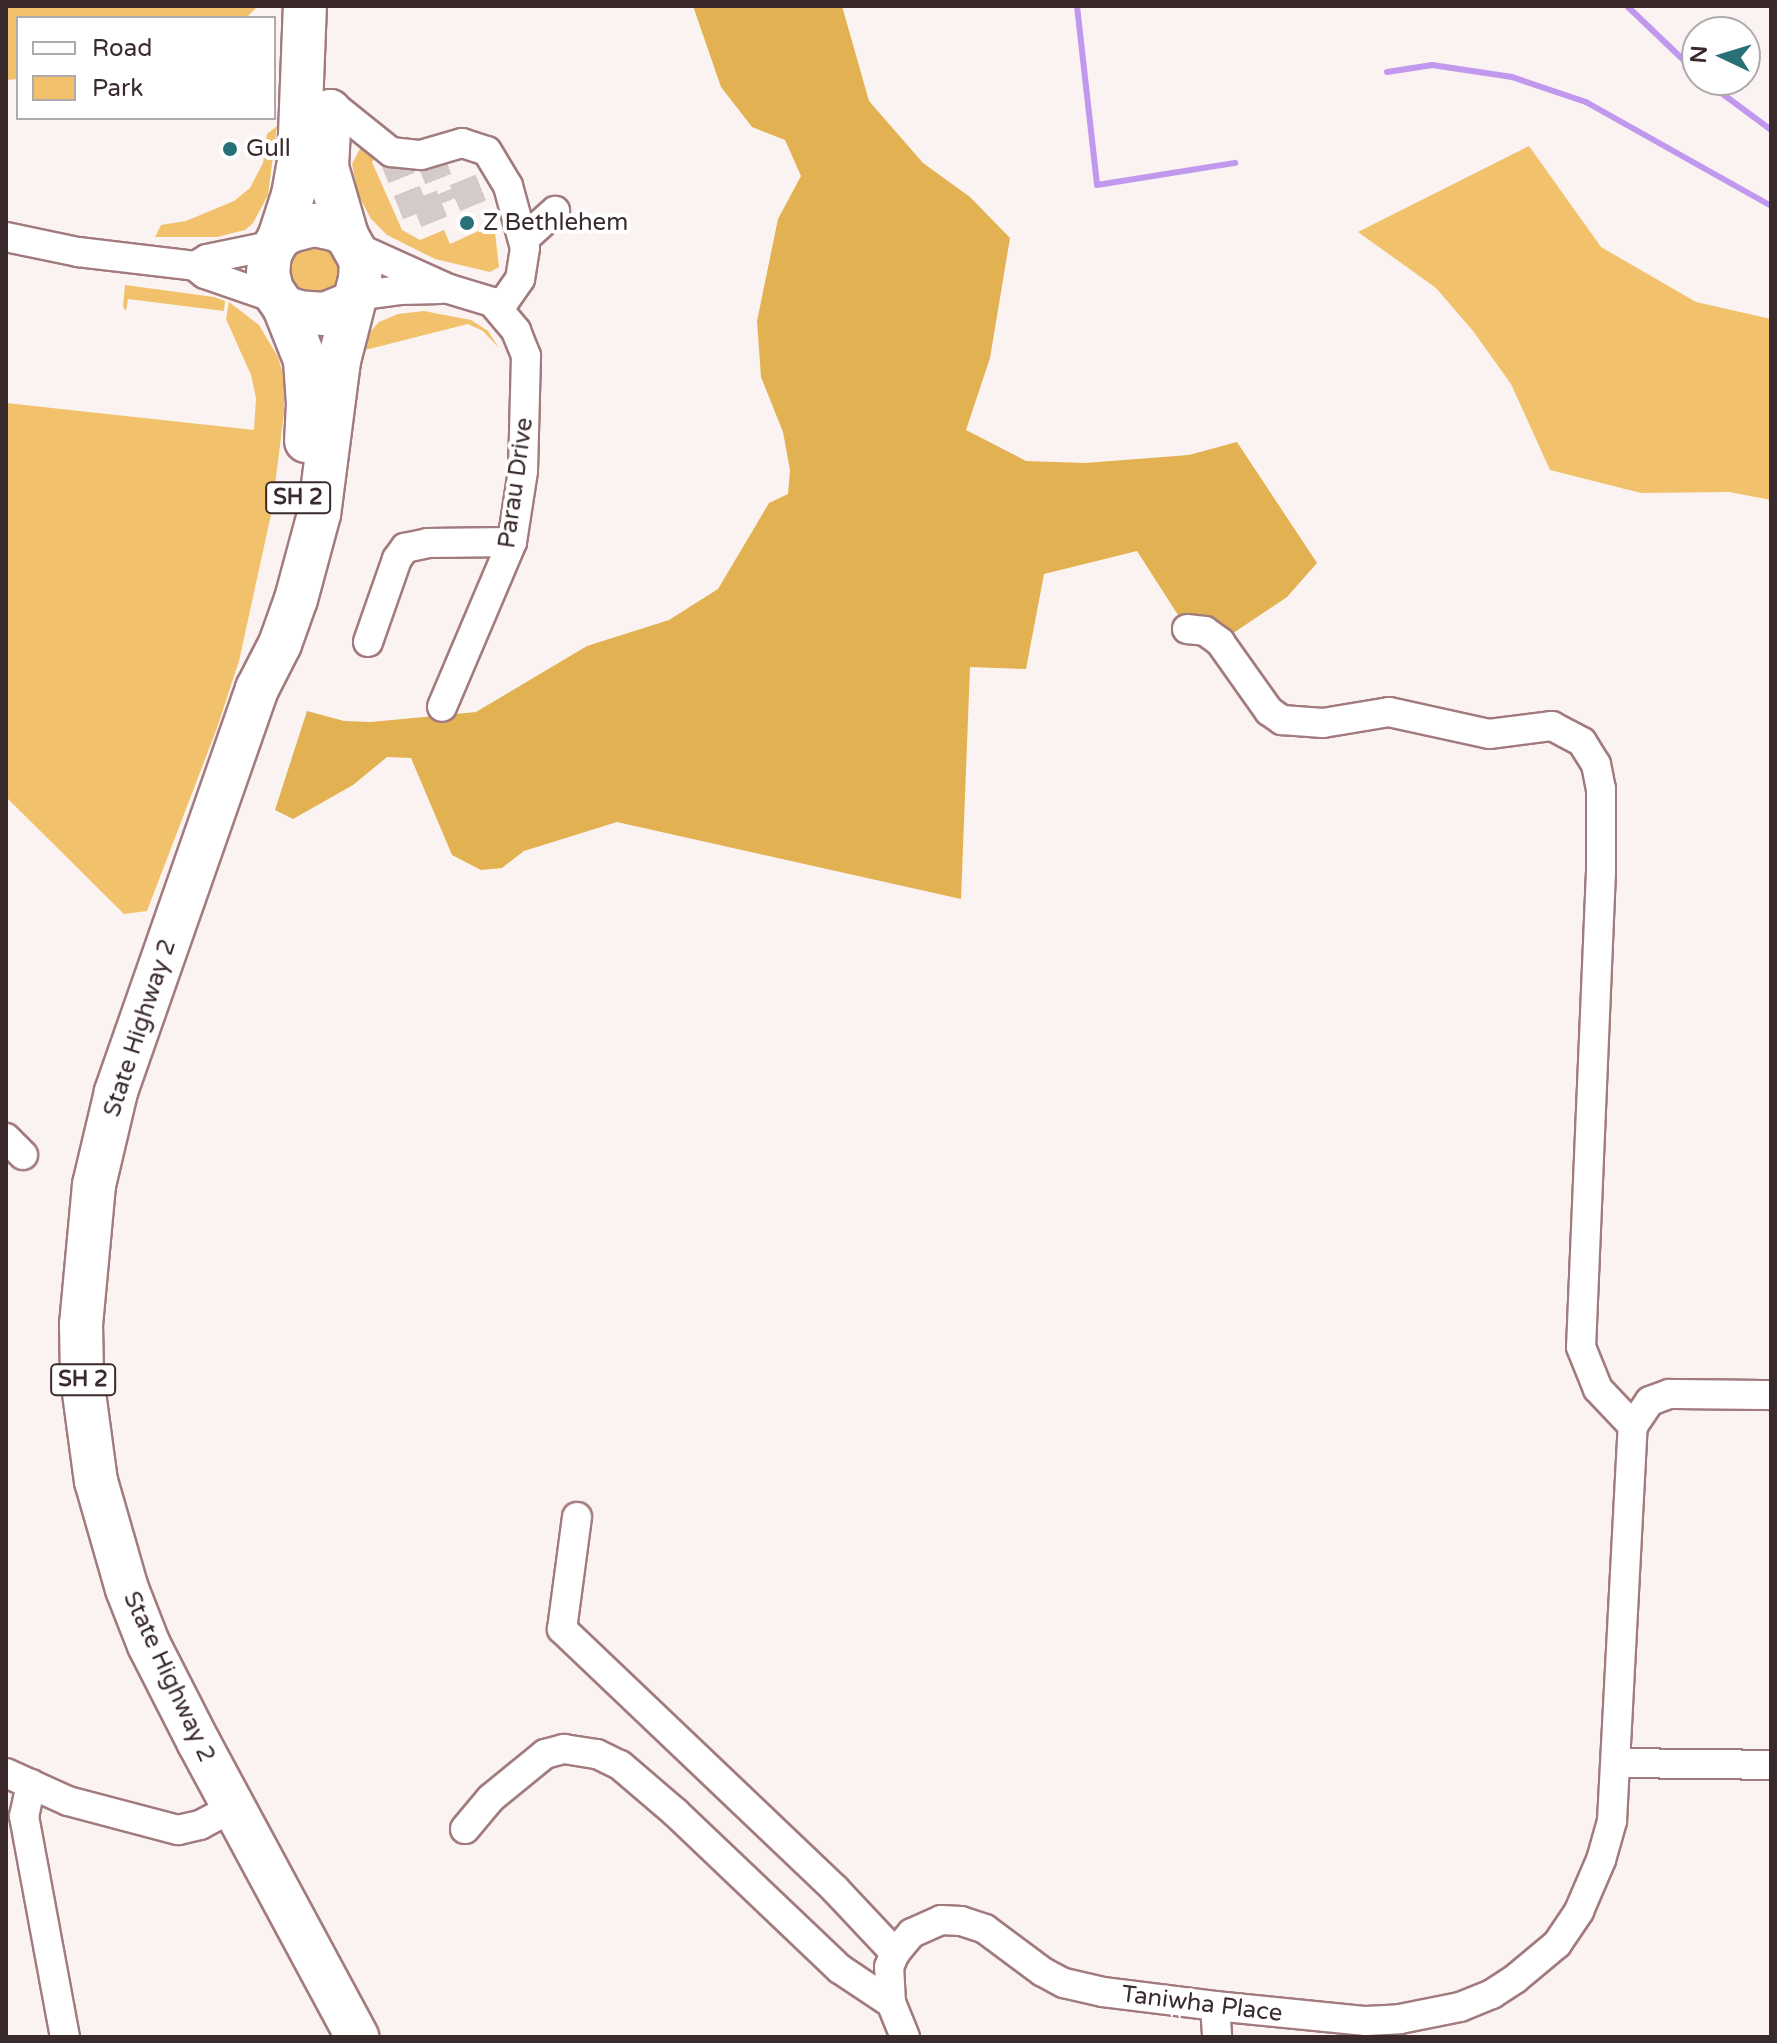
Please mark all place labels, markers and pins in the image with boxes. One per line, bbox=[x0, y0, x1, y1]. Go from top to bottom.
place label: Gull bbox=[246, 135, 291, 163]
marker: Gull bbox=[221, 140, 239, 158]
place label: Z Bethlehem bbox=[483, 209, 628, 237]
marker: Z Bethlehem bbox=[458, 214, 476, 232]

